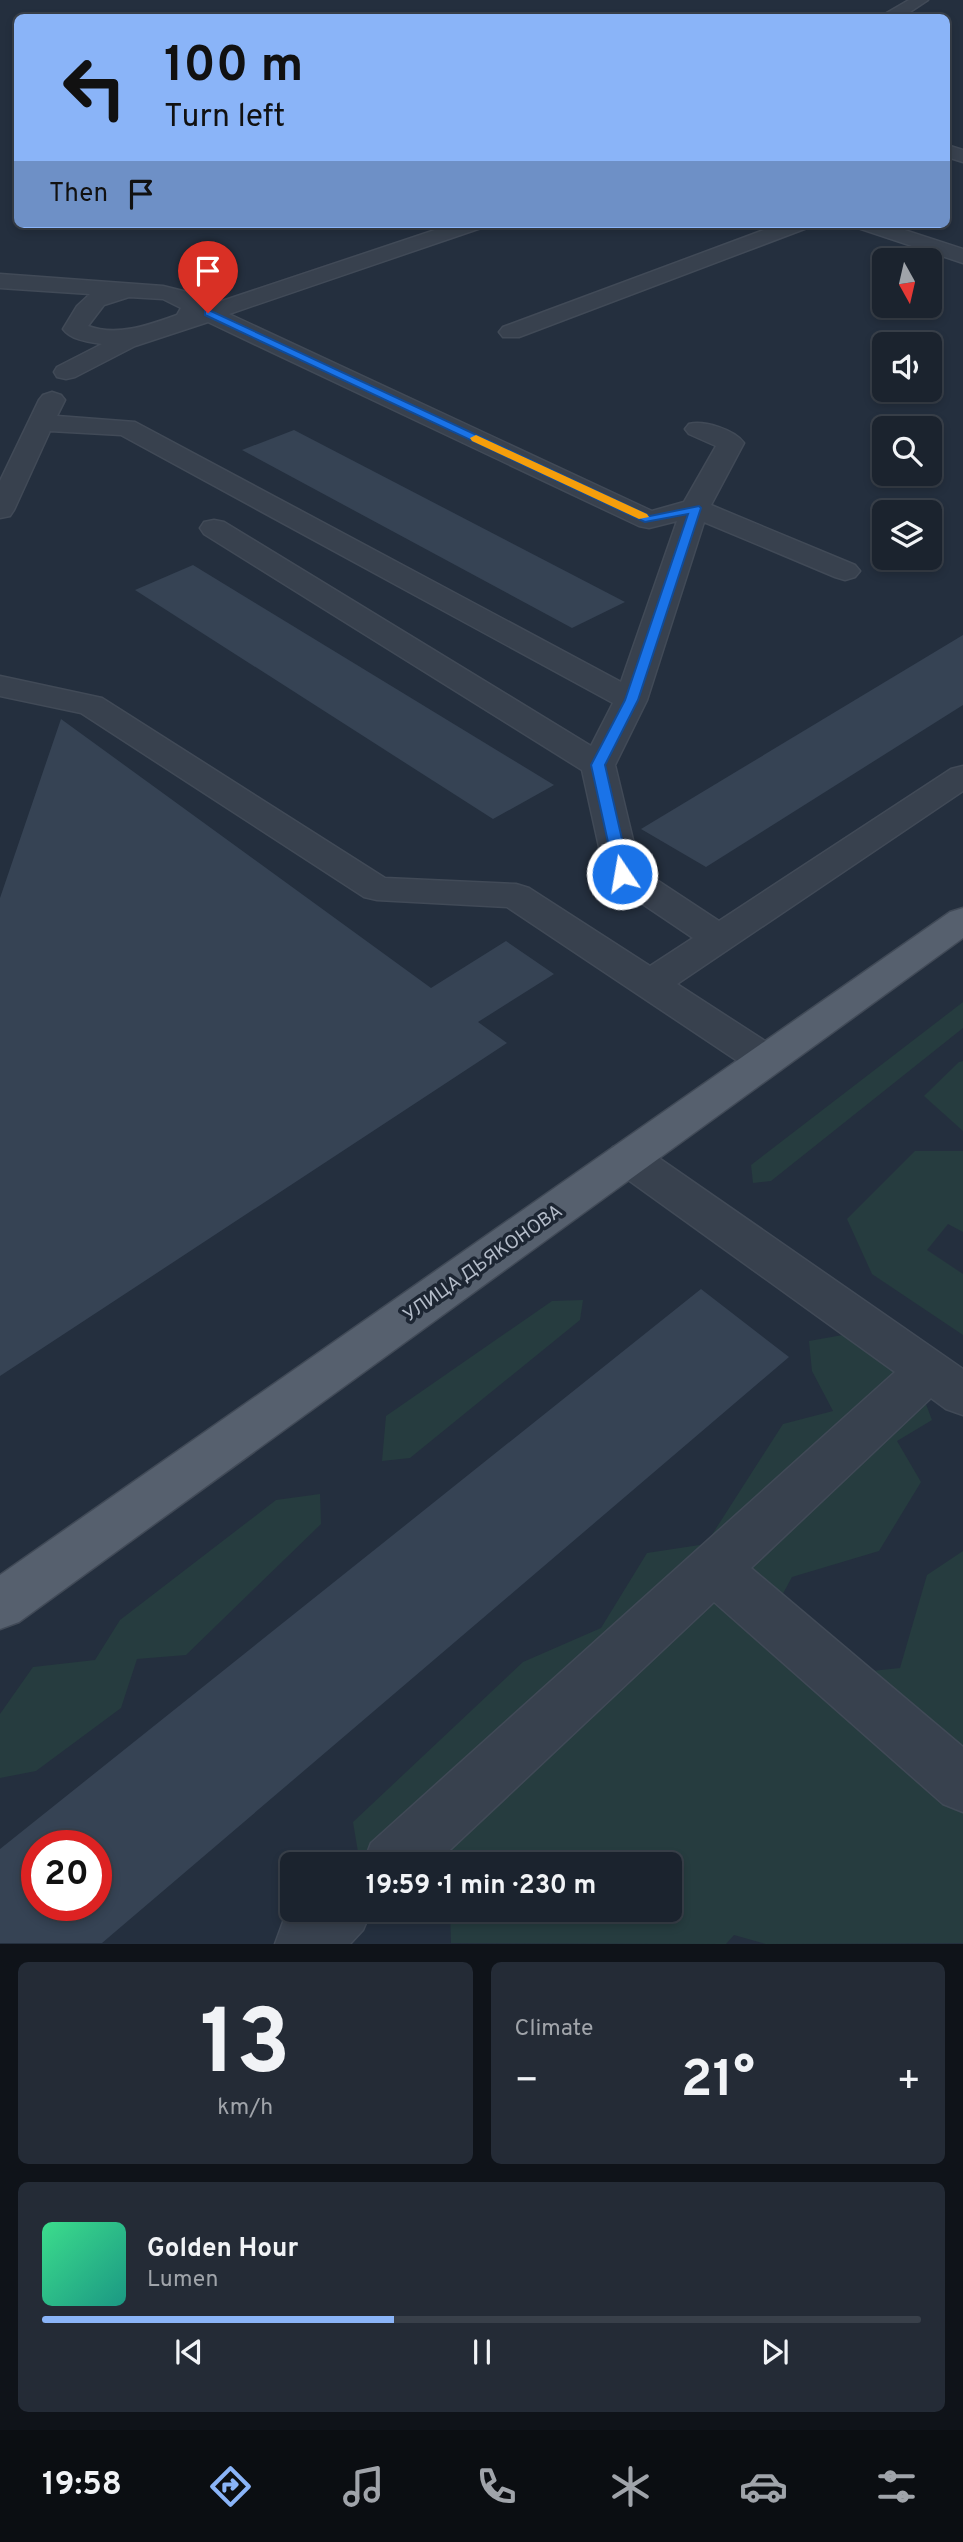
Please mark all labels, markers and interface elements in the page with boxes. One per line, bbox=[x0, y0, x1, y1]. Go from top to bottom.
text: 100 m bbox=[164, 37, 303, 99]
icon: left bbox=[49, 42, 140, 133]
text: Turn left bbox=[164, 98, 285, 138]
icon: arrive bbox=[122, 175, 160, 213]
text: Then bbox=[49, 178, 108, 211]
pin bbox=[178, 241, 238, 313]
north arrow bbox=[872, 248, 942, 318]
map controls bbox=[872, 248, 942, 570]
icon: arrive bbox=[189, 252, 227, 290]
button: sound bbox=[872, 332, 942, 402]
button: search bbox=[872, 416, 942, 486]
button: layers bbox=[872, 500, 942, 570]
position arrow bbox=[585, 837, 659, 911]
street label: УЛИЦА ДЬЯКОНОВА bbox=[399, 1200, 568, 1328]
speed limit sign: 20 bbox=[21, 1830, 112, 1921]
text: 19:59 · 1 min · 230 m bbox=[366, 1870, 596, 1903]
text: 13 bbox=[200, 1991, 291, 2106]
text: Climate bbox=[515, 2015, 593, 2044]
text: 21° bbox=[681, 2049, 755, 2115]
text: − bbox=[515, 2058, 539, 2107]
text: + bbox=[896, 2058, 921, 2107]
text: km/h bbox=[217, 2094, 273, 2123]
text: Golden Hour bbox=[147, 2233, 298, 2266]
text: Lumen bbox=[147, 2266, 218, 2295]
icon: previous bbox=[170, 2333, 208, 2371]
icon: pause bbox=[463, 2333, 501, 2371]
icon: next bbox=[756, 2333, 794, 2371]
icon: directions bbox=[206, 2462, 255, 2511]
icon: music bbox=[339, 2462, 388, 2511]
icon: phone bbox=[472, 2462, 521, 2511]
icon: climate bbox=[606, 2462, 655, 2511]
icon: car bbox=[739, 2462, 788, 2511]
icon: filters bbox=[872, 2462, 921, 2511]
text: 19:58 bbox=[42, 2466, 122, 2506]

